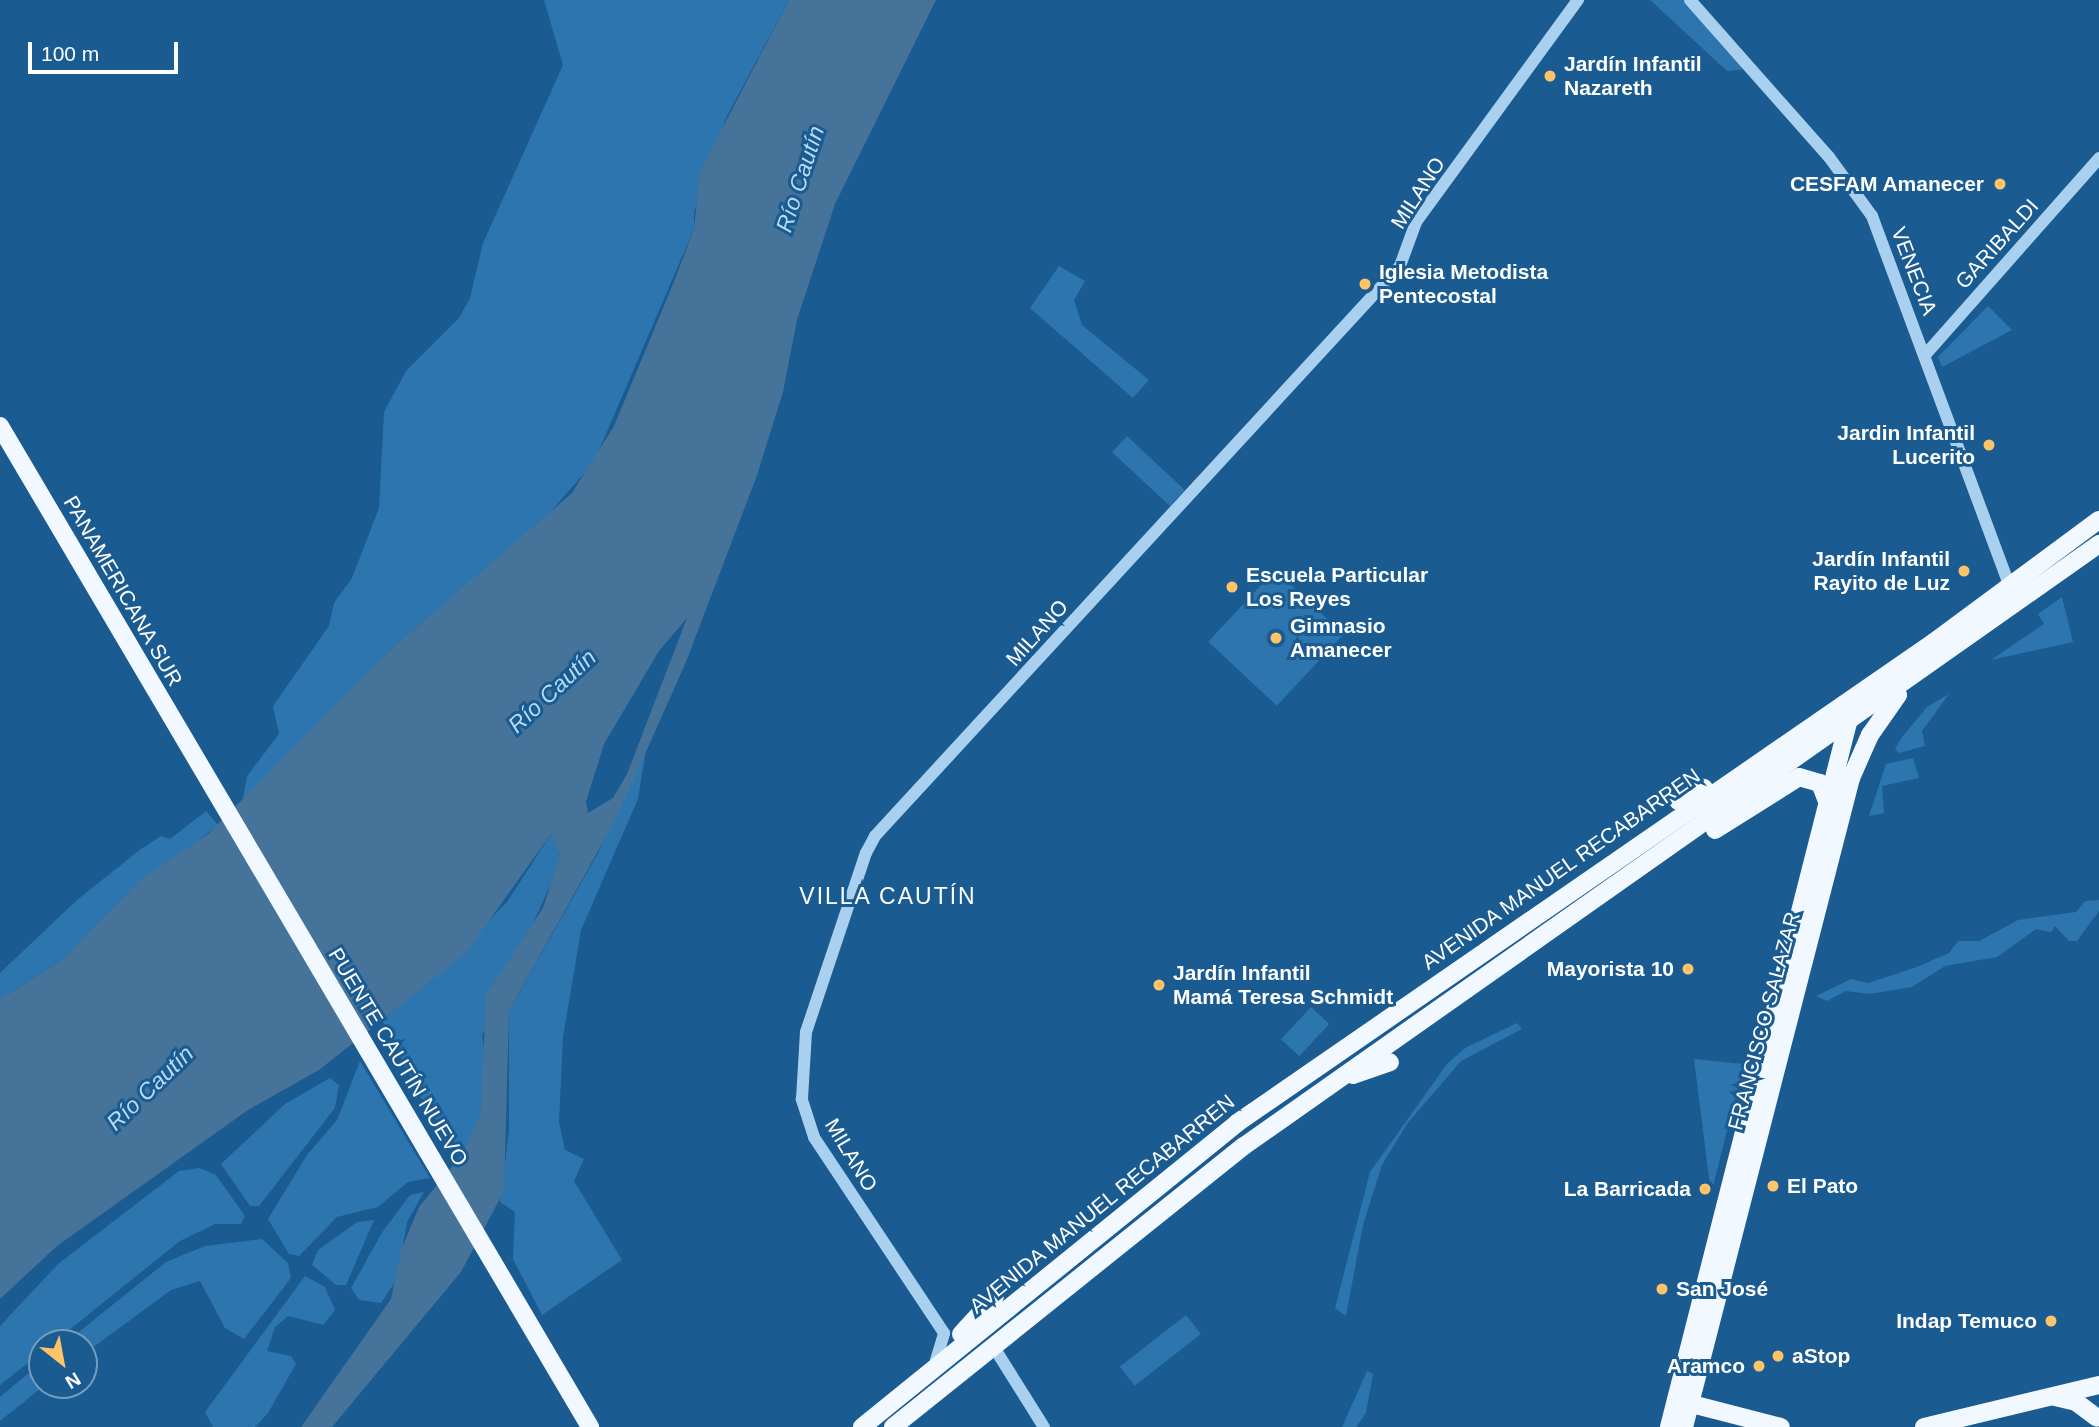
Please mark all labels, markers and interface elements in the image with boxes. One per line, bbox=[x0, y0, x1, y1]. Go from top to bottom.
scale bar bbox=[32, 28, 182, 72]
text: 100 m bbox=[41, 42, 99, 65]
place label: Jardín Infantil Nazareth bbox=[1564, 51, 1702, 101]
marker: Jardín Infantil Nazareth bbox=[1542, 68, 1558, 84]
water label: Río Cautín bbox=[770, 122, 830, 236]
street label: MILANO bbox=[1386, 152, 1450, 234]
place label: CESFAM Amanecer bbox=[1789, 171, 1984, 197]
marker: CESFAM Amanecer bbox=[1990, 174, 2010, 194]
street label: GARIBALDI bbox=[1950, 194, 2044, 294]
street label: VENECIA bbox=[1886, 223, 1942, 319]
place label: Iglesia Metodista Pentecostal bbox=[1379, 259, 1548, 309]
marker: Iglesia Metodista Pentecostal bbox=[1357, 276, 1373, 292]
place label: Jardin Infantil Lucerito bbox=[1837, 420, 1975, 470]
marker: Jardin Infantil Lucerito bbox=[1981, 437, 1997, 453]
street label: PANAMERICANA SUR bbox=[58, 491, 188, 691]
place label: Jardín Infantil Rayito de Luz bbox=[1812, 546, 1950, 596]
place label: Escuela Particular Los Reyes bbox=[1246, 562, 1428, 612]
marker: Jardín Infantil Rayito de Luz bbox=[1956, 563, 1972, 579]
marker: Escuela Particular Los Reyes bbox=[1224, 579, 1240, 595]
street label: MILANO bbox=[1001, 595, 1073, 671]
place label: Gimnasio Amanecer bbox=[1290, 613, 1392, 663]
marker: Gimnasio Amanecer bbox=[1268, 630, 1284, 646]
water label: Río Cautín bbox=[502, 643, 602, 739]
street label: AVENIDA MANUEL RECABARREN bbox=[1416, 762, 1706, 976]
district label: VILLA CAUTÍN bbox=[800, 882, 976, 910]
street label: FRANCISCO SALAZAR bbox=[1723, 909, 1805, 1133]
street label: PUENTE CAUTÍN NUEVO bbox=[323, 943, 473, 1171]
place label: Mayorista 10 bbox=[1547, 956, 1674, 982]
place label: Jardín Infantil Mamá Teresa Schmidt bbox=[1173, 960, 1393, 1010]
marker: Mayorista 10 bbox=[1680, 961, 1696, 977]
marker: Jardín Infantil Mamá Teresa Schmidt bbox=[1151, 977, 1167, 993]
water label: Río Cautín bbox=[101, 1040, 199, 1136]
street label: AVENIDA MANUEL RECABARREN bbox=[964, 1089, 1240, 1319]
street label: MILANO bbox=[819, 1114, 883, 1196]
place label: El Pato bbox=[1787, 1173, 1858, 1199]
place label: La Barricada bbox=[1564, 1176, 1691, 1202]
marker: El Pato bbox=[1765, 1178, 1781, 1194]
marker: La Barricada bbox=[1697, 1181, 1713, 1197]
place label: San José bbox=[1676, 1276, 1768, 1302]
marker: San José bbox=[1654, 1281, 1670, 1297]
place label: Indap Temuco bbox=[1896, 1308, 2037, 1334]
marker: Indap Temuco bbox=[2043, 1313, 2059, 1329]
north arrow bbox=[28, 1329, 98, 1399]
place label: aStop bbox=[1792, 1343, 1850, 1369]
marker: aStop bbox=[1770, 1348, 1786, 1364]
place label: Aramco bbox=[1667, 1353, 1745, 1379]
marker: Aramco bbox=[1751, 1358, 1767, 1374]
text: N bbox=[62, 1368, 84, 1393]

